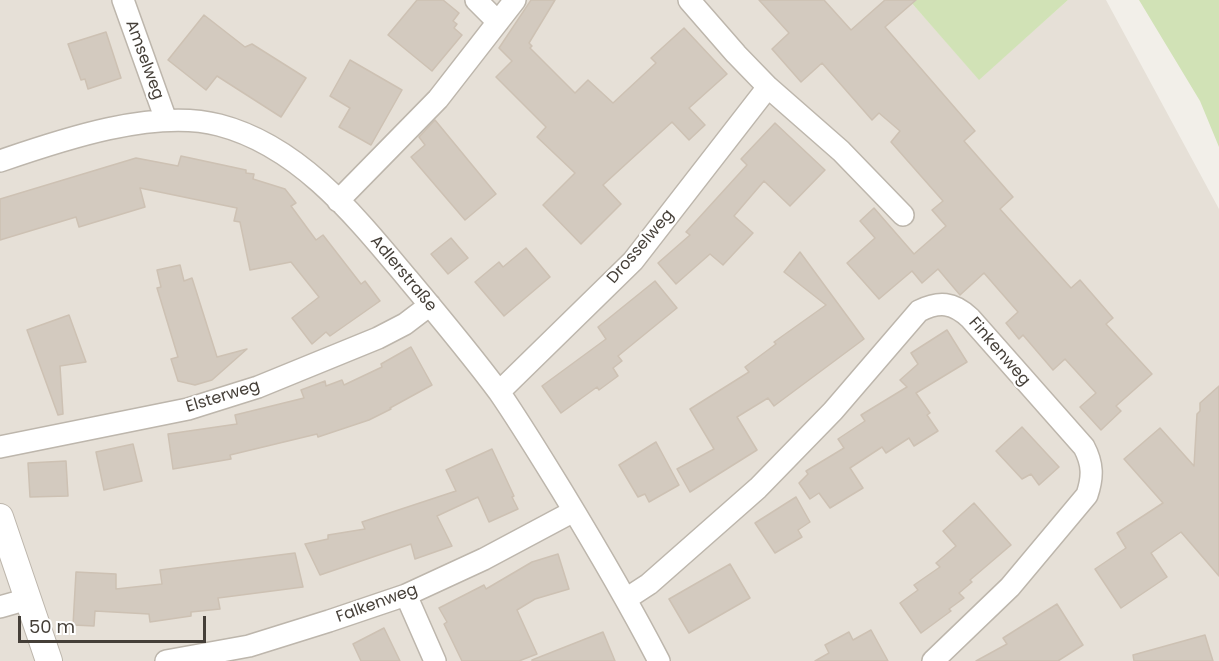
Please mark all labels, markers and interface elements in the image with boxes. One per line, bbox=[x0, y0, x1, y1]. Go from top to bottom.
street label: Amselweg bbox=[121, 18, 167, 102]
street label: Drosselweg bbox=[604, 206, 678, 288]
street label: Adlerstraße bbox=[366, 232, 440, 316]
street label: Finkenweg bbox=[964, 314, 1034, 390]
street label: Elsterweg bbox=[184, 377, 262, 417]
street label: Falkenweg bbox=[334, 580, 420, 628]
scale bar bbox=[21, 604, 208, 642]
text: 50 m bbox=[29, 614, 75, 639]

